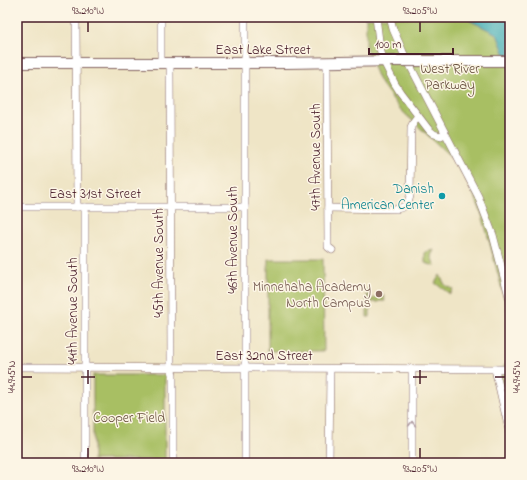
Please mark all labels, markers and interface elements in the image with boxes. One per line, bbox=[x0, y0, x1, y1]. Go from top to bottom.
text: 93.210°W bbox=[72, 4, 104, 19]
text: 93.205°W bbox=[403, 4, 438, 19]
scale bar bbox=[369, 30, 453, 56]
text: 100 m bbox=[375, 36, 402, 54]
street label: East Lake Street bbox=[215, 40, 311, 61]
park label: West River Parkway bbox=[420, 59, 480, 97]
street label: 47th Avenue South bbox=[306, 103, 327, 211]
place label: Danish American Center bbox=[341, 179, 435, 216]
street label: East 31st Street bbox=[49, 184, 141, 205]
street label: 46th Avenue South bbox=[223, 186, 244, 294]
marker: Danish American Center bbox=[437, 191, 447, 201]
street label: 45th Avenue South bbox=[149, 208, 170, 318]
street label: 44th Avenue South bbox=[63, 257, 84, 365]
place label: Minnehaha Academy North Campus bbox=[253, 277, 371, 314]
marker: Minnehaha Academy North Campus bbox=[374, 289, 384, 299]
street label: East 32nd Street bbox=[215, 346, 313, 367]
text: 44.945°N bbox=[5, 360, 20, 393]
text: 44.945°N bbox=[510, 360, 525, 393]
park label: Cooper Field bbox=[93, 408, 165, 429]
one-way arrow bbox=[408, 421, 416, 427]
text: 93.210°W bbox=[72, 462, 104, 477]
text: 93.205°W bbox=[403, 462, 438, 477]

